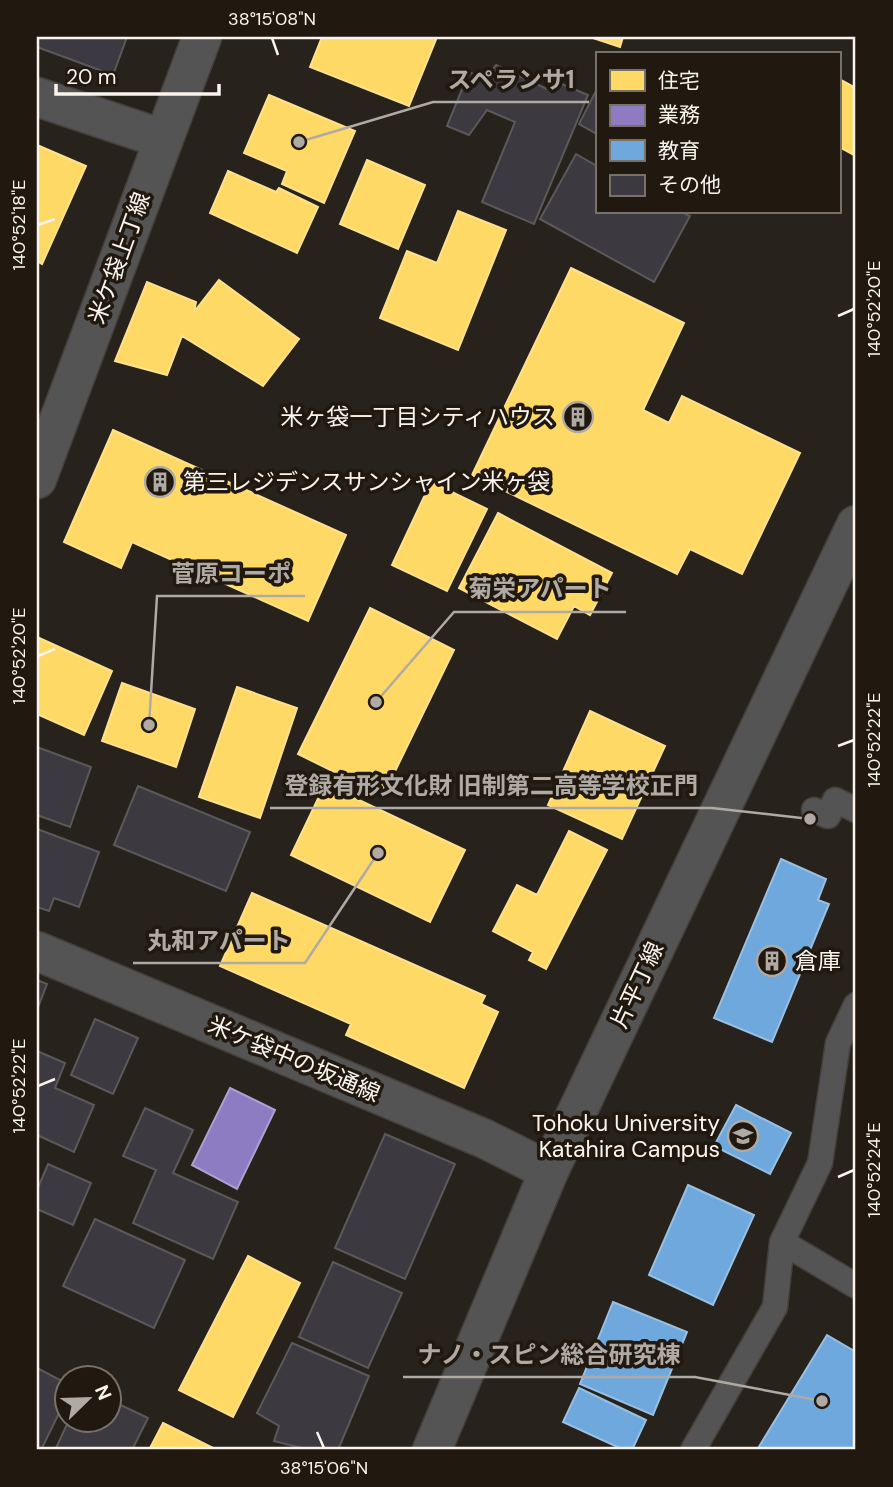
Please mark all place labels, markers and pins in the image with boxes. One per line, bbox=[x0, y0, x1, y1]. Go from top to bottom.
callout: スペランサ1 bbox=[433, 57, 589, 102]
building icon: 米ヶ袋一丁目シティハウス bbox=[561, 400, 595, 434]
place label: 米ヶ袋一丁目シティハウス bbox=[280, 402, 555, 432]
building icon: 第三レジデンスサンシャイン米ヶ袋 bbox=[143, 465, 177, 499]
place label: 第三レジデンスサンシャイン米ヶ袋 bbox=[183, 467, 551, 497]
callout: 菅原コーポ bbox=[157, 551, 305, 596]
callout: 菊栄アパート bbox=[454, 567, 626, 612]
callout: 登録有形文化財 旧制第二高等学校正門 bbox=[270, 763, 712, 808]
callout: 丸和アパート bbox=[133, 918, 305, 963]
building icon: 倉庫 bbox=[755, 944, 789, 978]
place label: 倉庫 bbox=[795, 946, 841, 976]
place label: Tohoku University Katahira Campus bbox=[532, 1108, 720, 1164]
school or university icon: Tohoku University Katahira Campus bbox=[726, 1119, 760, 1153]
callout: ナノ・スピン総合研究棟 bbox=[403, 1332, 695, 1377]

